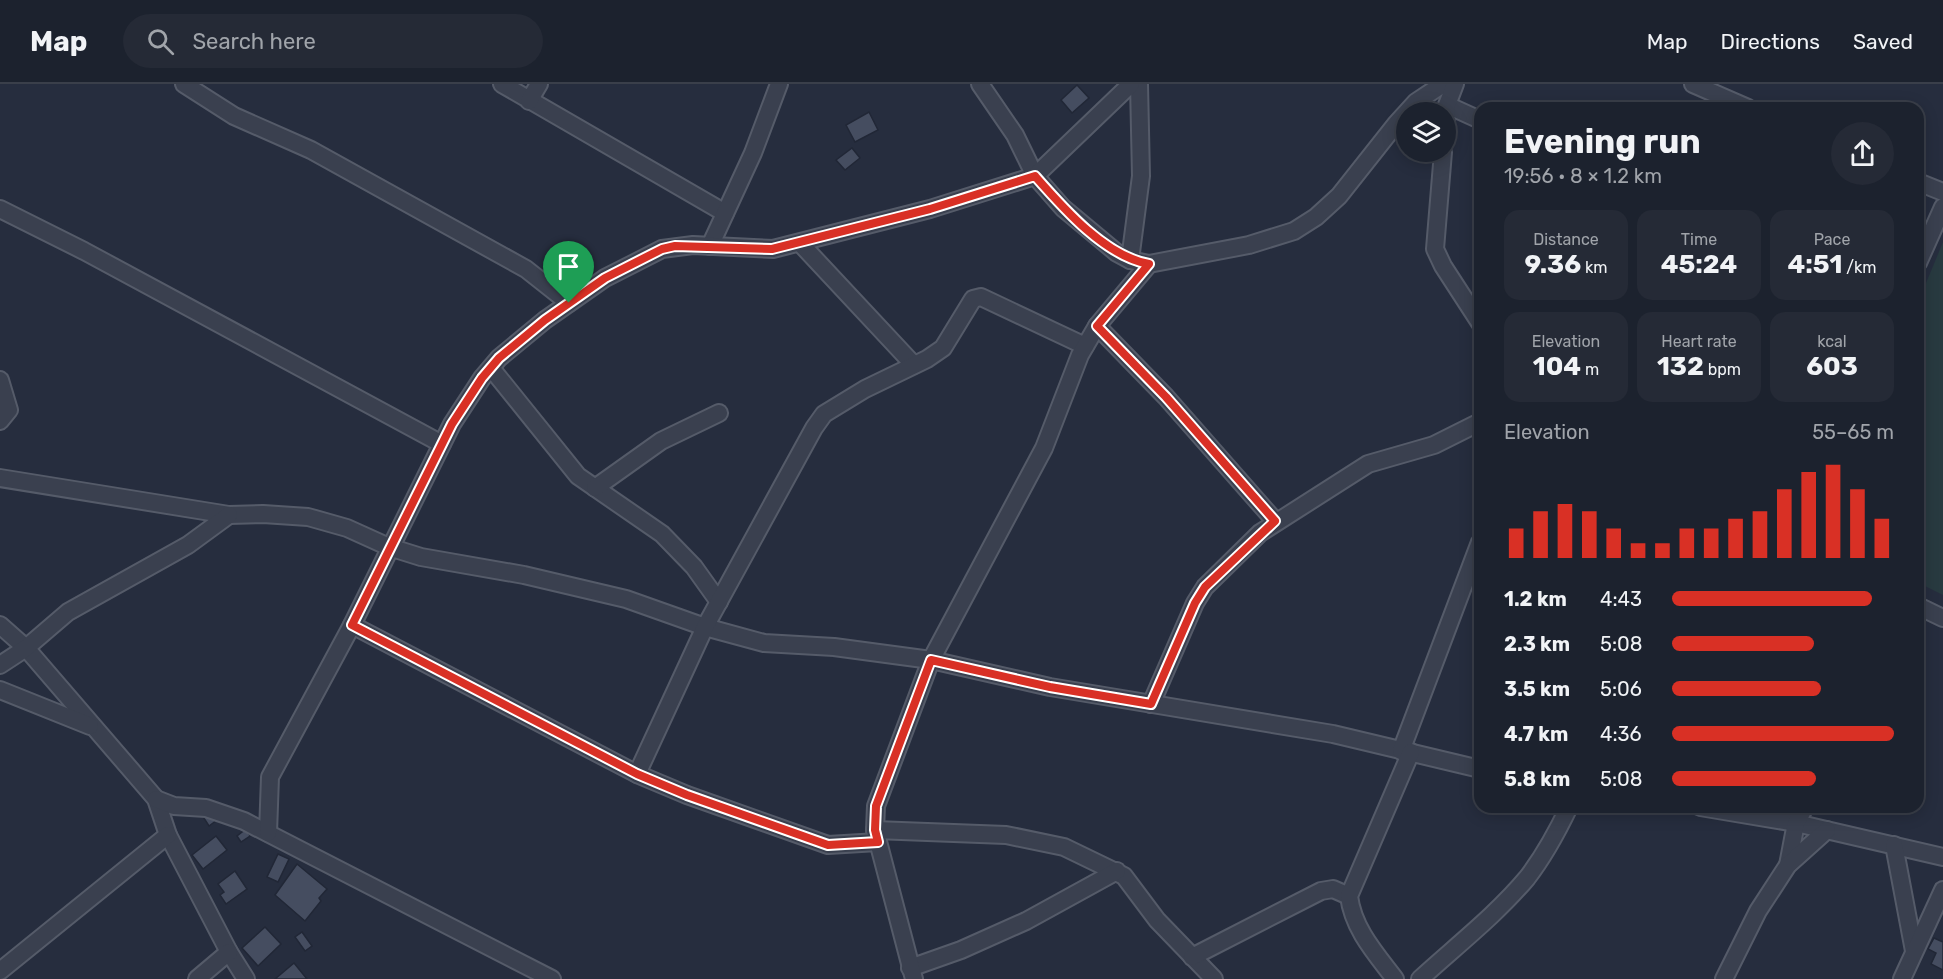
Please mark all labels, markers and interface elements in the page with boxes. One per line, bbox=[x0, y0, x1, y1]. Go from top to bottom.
search box bbox=[123, 14, 543, 68]
text: Map bbox=[30, 25, 87, 58]
icon: search bbox=[144, 25, 177, 58]
text: Search here bbox=[192, 28, 316, 55]
text: Map bbox=[1647, 29, 1688, 54]
text: Directions bbox=[1721, 29, 1820, 54]
text: Saved bbox=[1853, 29, 1913, 54]
map controls bbox=[1396, 102, 1456, 162]
button: layers bbox=[1396, 102, 1456, 162]
text: Evening run bbox=[1504, 122, 1701, 161]
button: share bbox=[1831, 122, 1894, 185]
text: 19:56 · 8 × 1.2 km bbox=[1504, 164, 1662, 188]
text: Distance bbox=[1533, 230, 1599, 249]
text: Time bbox=[1681, 230, 1717, 249]
text: Pace bbox=[1814, 230, 1850, 249]
pin bbox=[543, 241, 594, 303]
text: 9.36 bbox=[1524, 249, 1581, 280]
text: 45:24 bbox=[1661, 249, 1737, 280]
text: 4:51 bbox=[1787, 249, 1842, 280]
icon: arrive bbox=[552, 250, 585, 283]
text: km bbox=[1581, 258, 1608, 277]
text: /km bbox=[1842, 258, 1877, 277]
text: Elevation bbox=[1532, 332, 1600, 351]
text: Heart rate bbox=[1661, 332, 1737, 351]
text: kcal bbox=[1817, 332, 1847, 351]
text: 104 bbox=[1533, 351, 1581, 382]
text: 132 bbox=[1657, 351, 1704, 382]
text: 603 bbox=[1806, 351, 1858, 382]
text: m bbox=[1581, 360, 1599, 379]
text: bpm bbox=[1704, 360, 1741, 379]
text: Elevation bbox=[1504, 420, 1590, 444]
text: 55–65 m bbox=[1812, 420, 1894, 444]
text: 1.2 km bbox=[1504, 587, 1567, 611]
text: 4:43 bbox=[1600, 587, 1642, 611]
text: 2.3 km bbox=[1504, 632, 1570, 656]
text: 5:08 bbox=[1600, 632, 1642, 656]
text: 3.5 km bbox=[1504, 677, 1570, 701]
text: 5:06 bbox=[1600, 677, 1642, 701]
text: 4.7 km bbox=[1504, 722, 1568, 746]
text: 4:36 bbox=[1600, 722, 1642, 746]
text: 5.8 km bbox=[1504, 767, 1570, 791]
text: 5:08 bbox=[1600, 767, 1642, 791]

